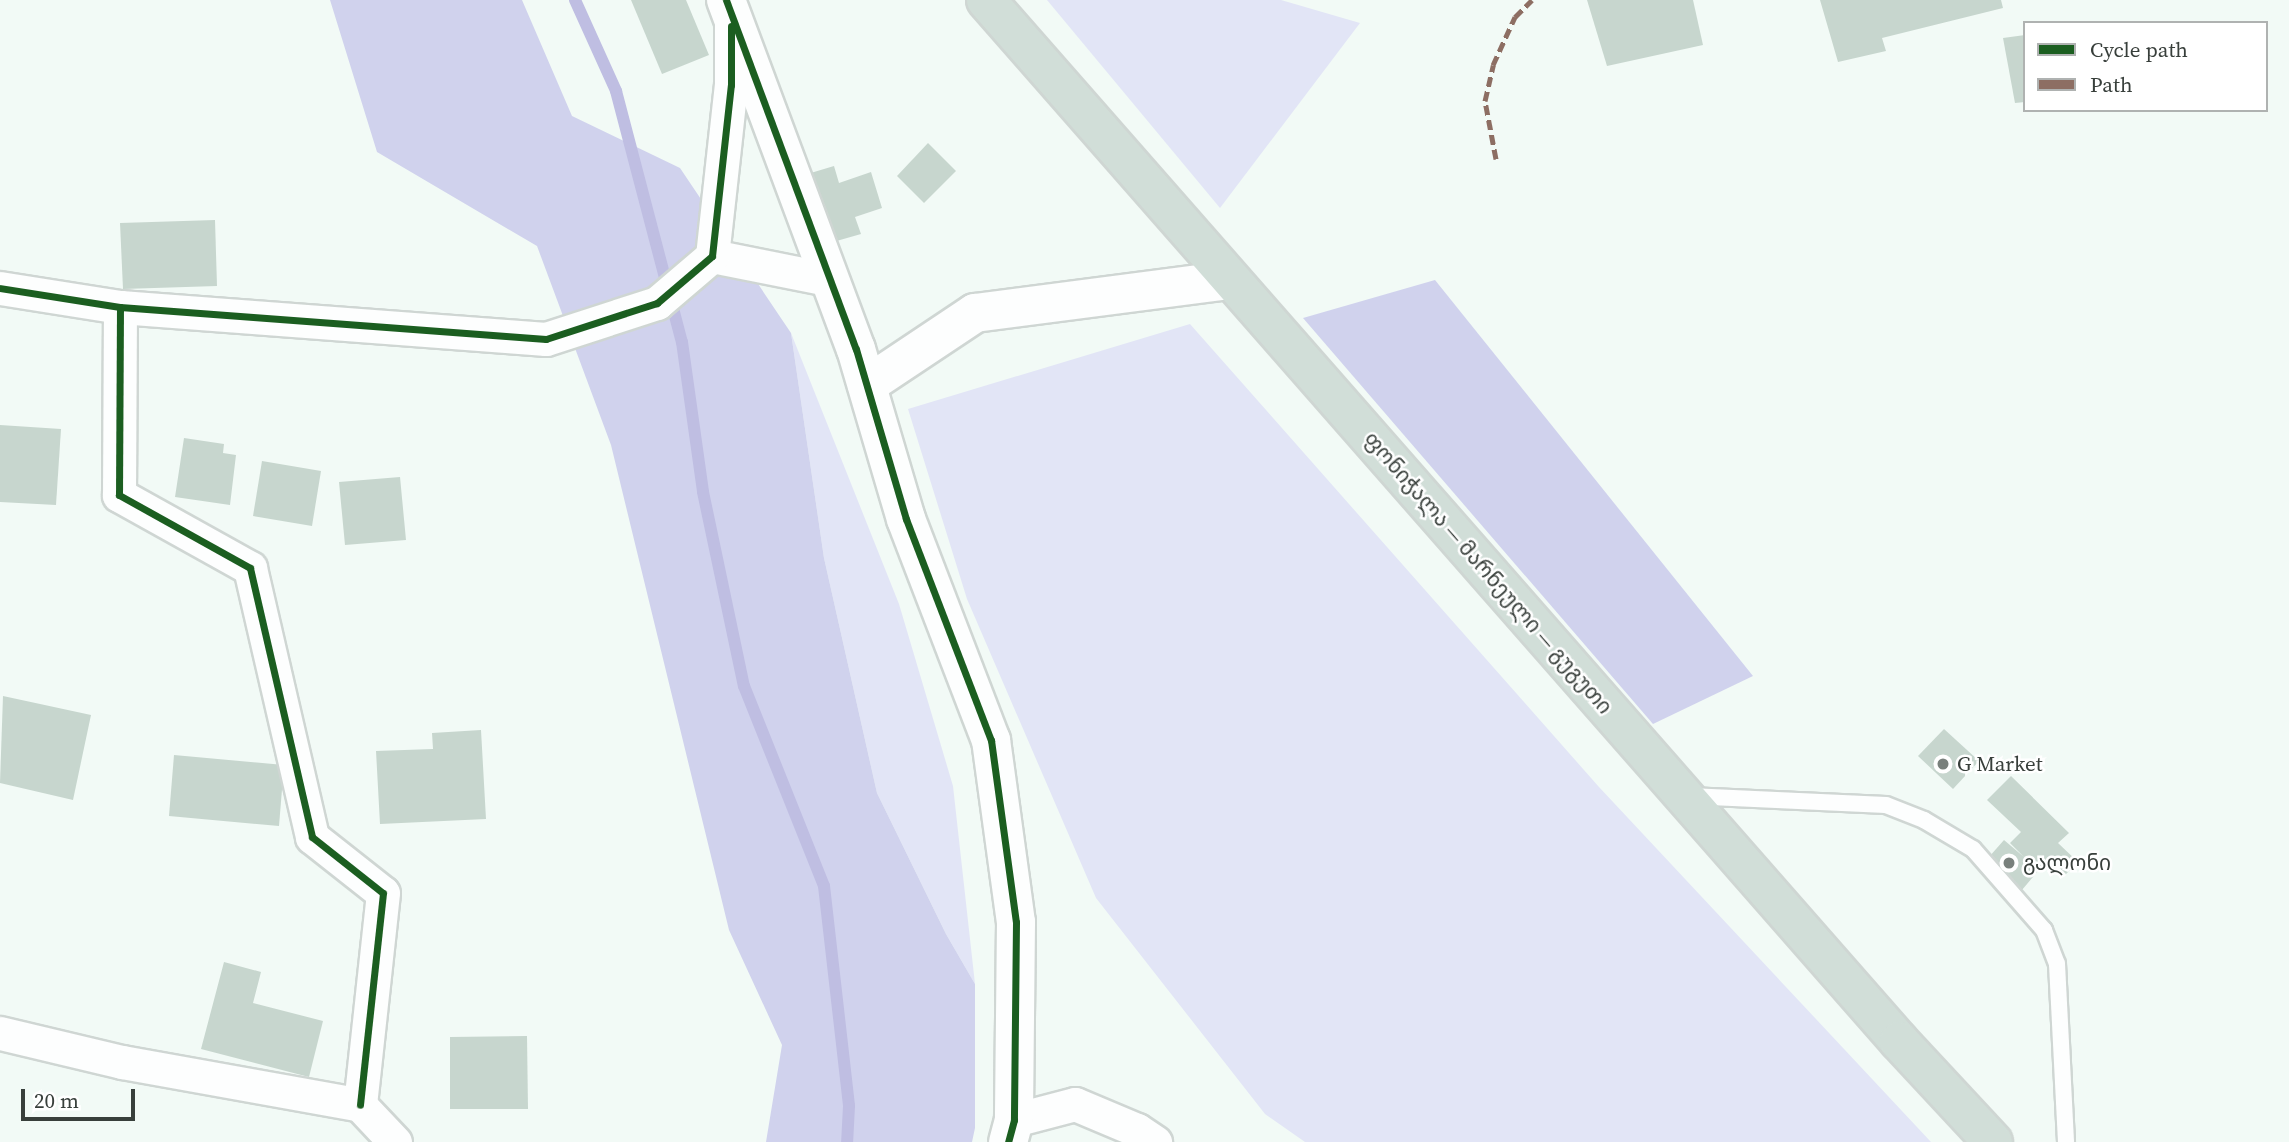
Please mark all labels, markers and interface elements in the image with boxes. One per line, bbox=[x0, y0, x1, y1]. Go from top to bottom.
legend bbox=[2023, 21, 2268, 112]
text: Cycle path bbox=[2090, 35, 2188, 64]
text: Path bbox=[2090, 70, 2133, 99]
street label: ფონიჭალა — მარნეული — გუგუთი bbox=[1359, 427, 1617, 719]
place label: G Market bbox=[1957, 751, 2043, 777]
marker: G Market bbox=[1935, 756, 1951, 772]
place label: გალონი bbox=[2023, 850, 2111, 876]
marker: გალონი bbox=[2001, 855, 2017, 871]
scale bar bbox=[24, 1076, 138, 1120]
text: 20 m bbox=[34, 1086, 79, 1115]

